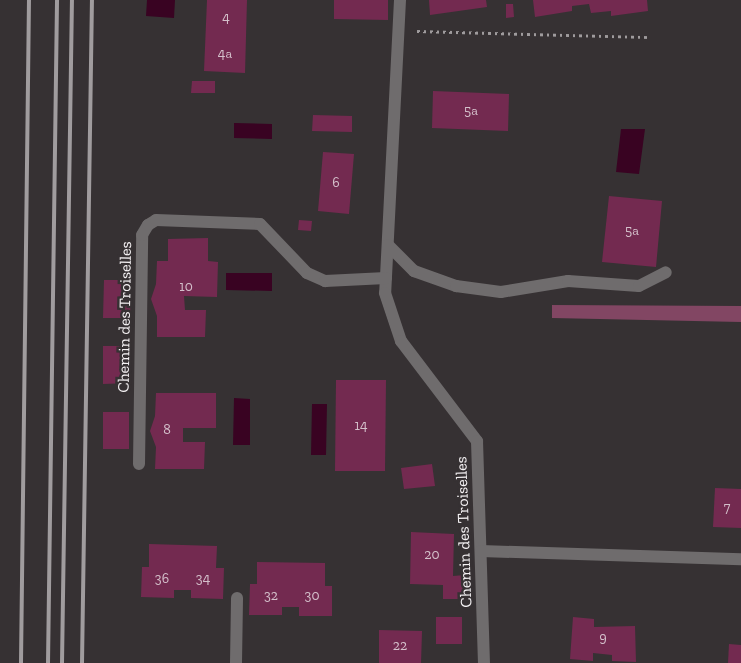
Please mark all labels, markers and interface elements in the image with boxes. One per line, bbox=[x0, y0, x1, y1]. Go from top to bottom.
house number: 4 bbox=[222, 10, 230, 26]
house number: 4a bbox=[218, 46, 232, 62]
house number: 5a bbox=[464, 103, 478, 119]
house number: 6 bbox=[332, 175, 340, 191]
house number: 5a bbox=[625, 223, 639, 239]
street label: Chemin des Troiselles bbox=[114, 241, 136, 393]
house number: 10 bbox=[179, 279, 193, 295]
house number: 14 bbox=[355, 418, 367, 434]
house number: 8 bbox=[163, 422, 171, 438]
street label: Chemin des Troiselles bbox=[452, 456, 476, 608]
house number: 7 bbox=[724, 500, 730, 516]
house number: 20 bbox=[424, 547, 440, 563]
house number: 36 bbox=[155, 571, 169, 587]
house number: 34 bbox=[196, 571, 210, 587]
house number: 32 bbox=[264, 588, 278, 604]
house number: 30 bbox=[305, 588, 319, 604]
house number: 9 bbox=[599, 630, 607, 646]
house number: 22 bbox=[393, 638, 407, 654]

